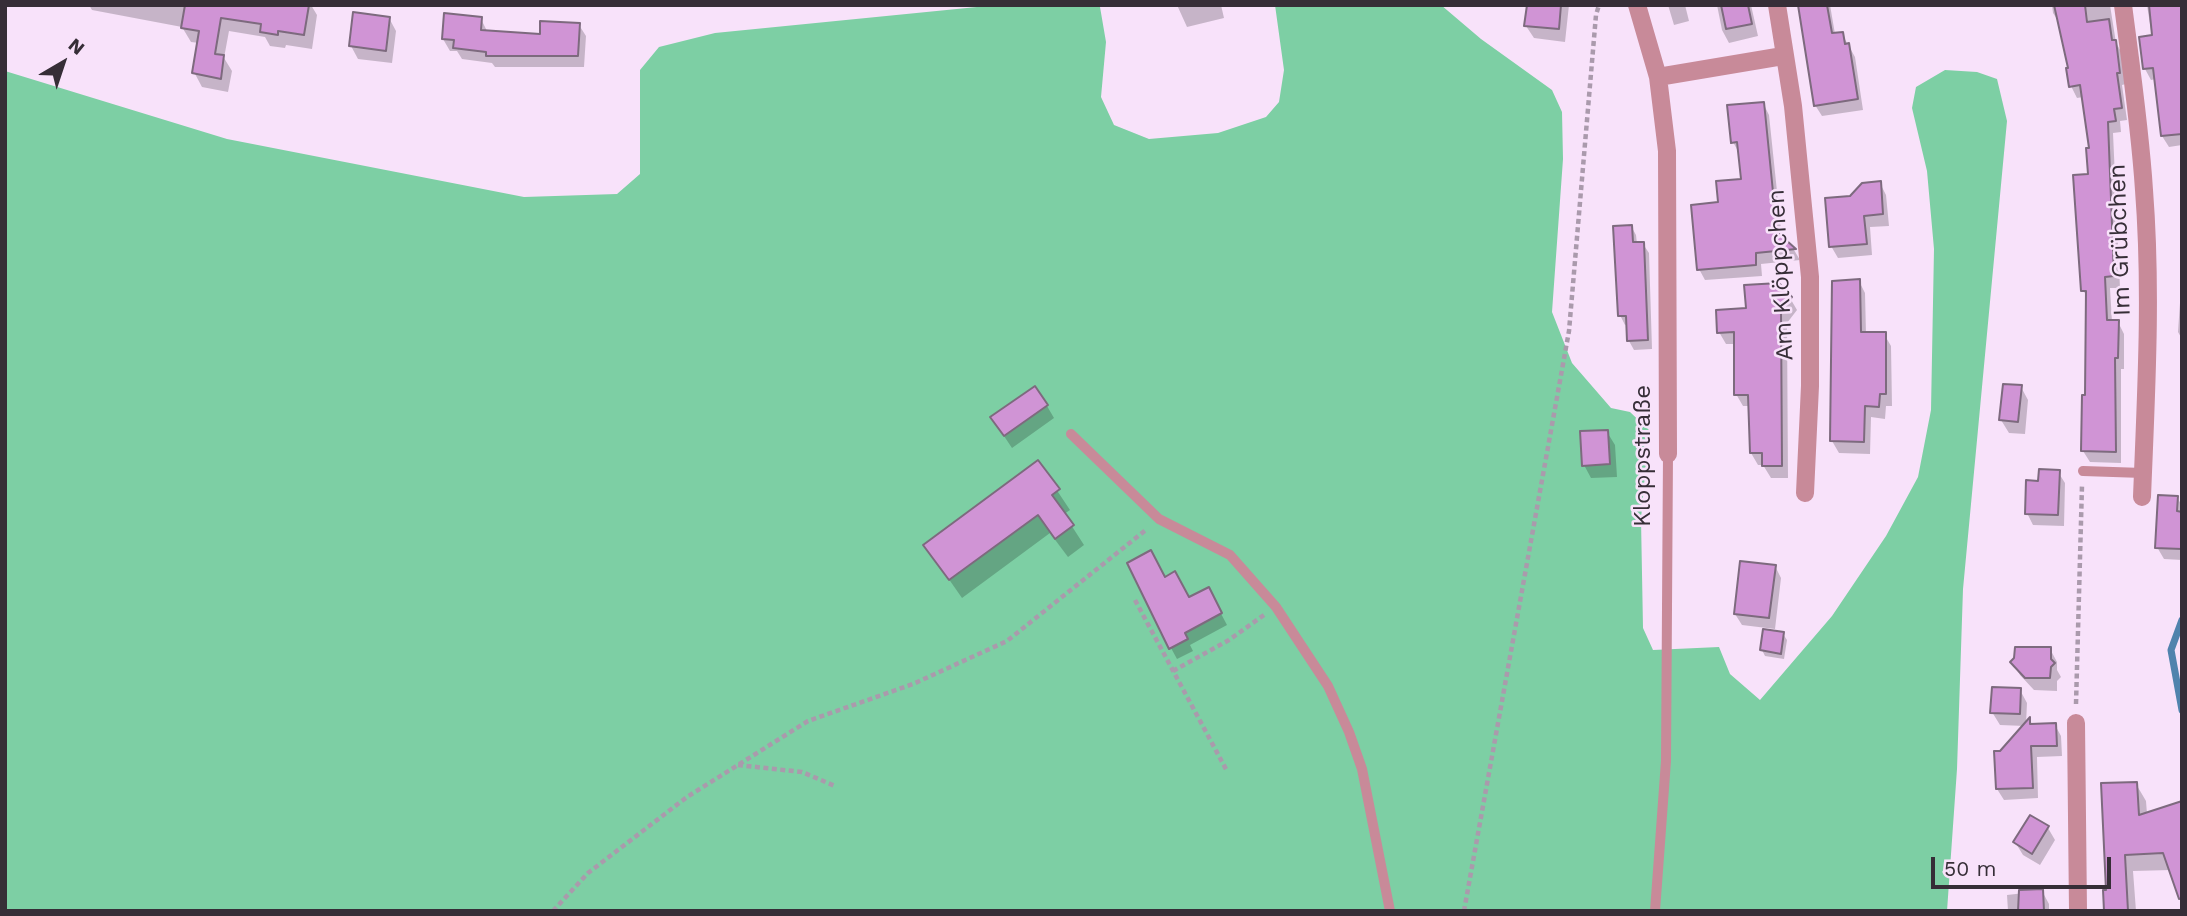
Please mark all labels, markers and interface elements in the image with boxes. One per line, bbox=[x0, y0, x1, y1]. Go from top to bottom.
north arrow bbox=[28, 28, 98, 98]
text: N bbox=[64, 33, 89, 60]
street label: Im Grübchen bbox=[2103, 164, 2137, 316]
street label: Am Klöppchen bbox=[1762, 189, 1800, 361]
street label: Kloppstraße bbox=[1629, 385, 1657, 527]
scale bar bbox=[1935, 842, 2115, 886]
text: 50 m bbox=[1944, 856, 1996, 881]

